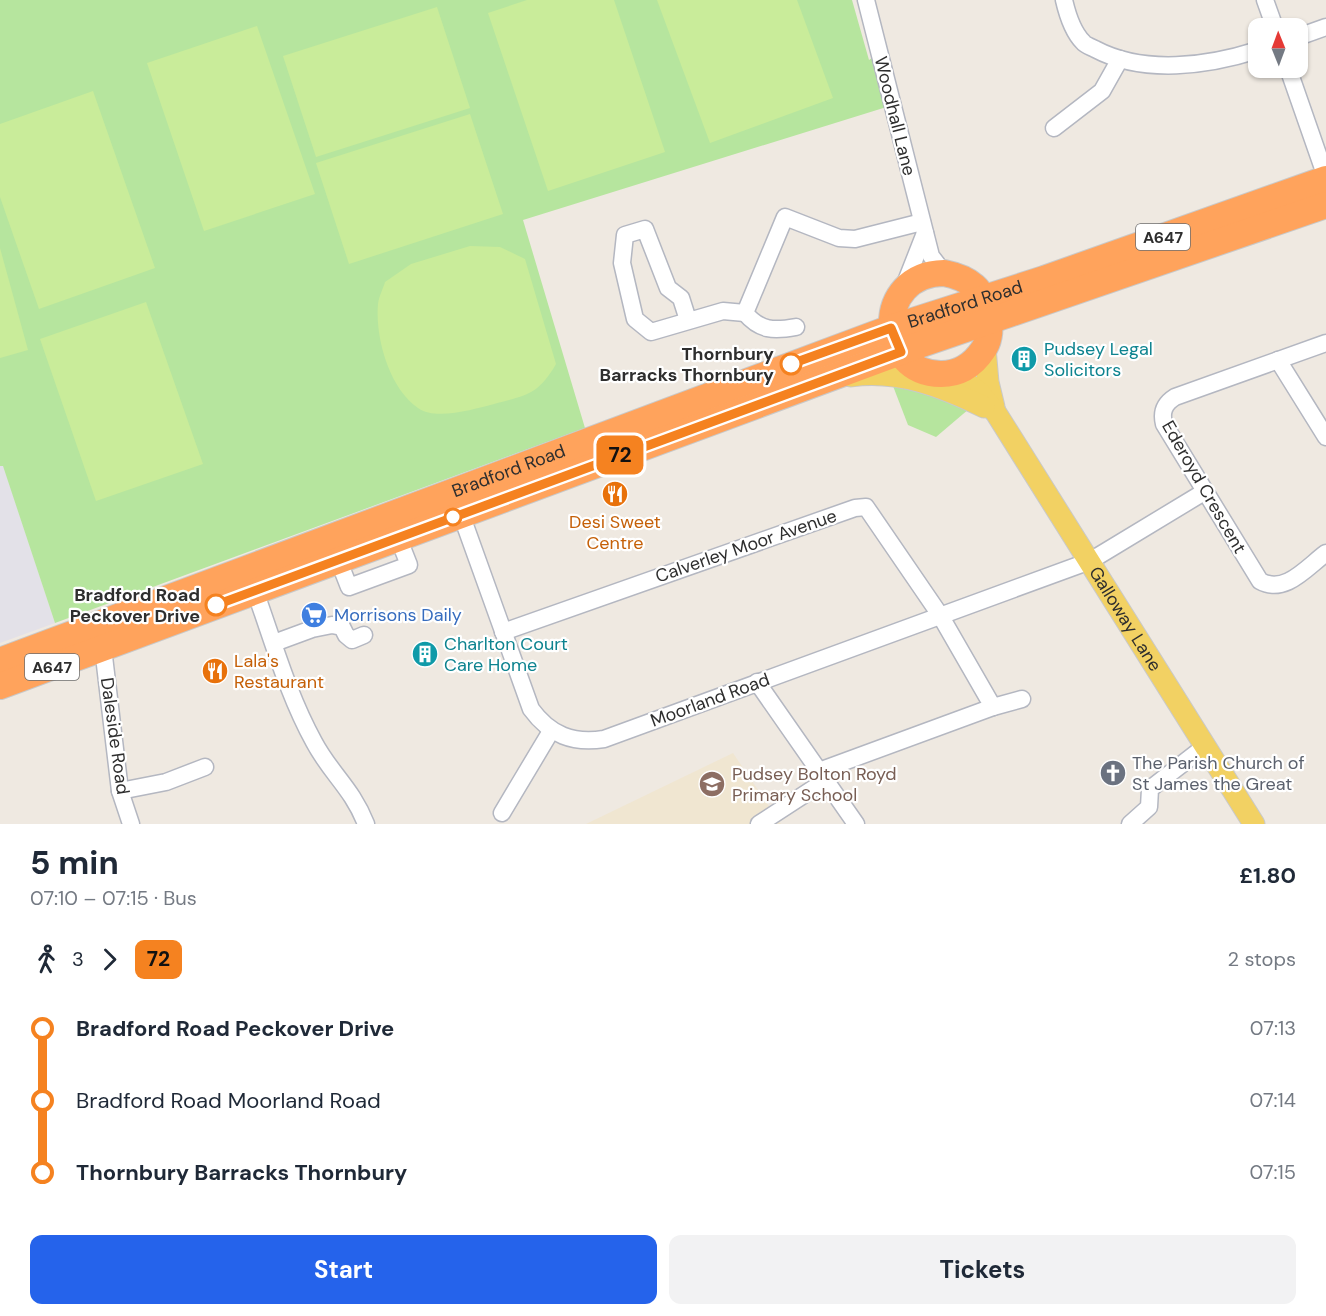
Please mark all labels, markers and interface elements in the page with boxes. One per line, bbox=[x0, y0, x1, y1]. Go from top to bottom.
north arrow bbox=[1248, 18, 1308, 78]
map controls bbox=[1248, 18, 1308, 78]
street label: Woodhall Lane bbox=[869, 54, 921, 178]
road number: A647 bbox=[1136, 224, 1190, 250]
street label: Bradford Road bbox=[905, 275, 1026, 334]
place label: Pudsey Legal Solicitors bbox=[1044, 337, 1153, 382]
place label: Thornbury Barracks Thornbury bbox=[600, 342, 774, 387]
building icon: Pudsey Legal Solicitors bbox=[1009, 344, 1039, 374]
marker: Thornbury Barracks Thornbury bbox=[780, 353, 802, 375]
street label: Ederoyd Crescent bbox=[1156, 416, 1252, 558]
line badge: 72 bbox=[593, 436, 647, 474]
street label: Bradford Road bbox=[448, 439, 569, 503]
text: 72 bbox=[608, 441, 632, 469]
restaurant icon: Desi Sweet Centre bbox=[600, 479, 630, 509]
street label: Calverley Moor Avenue bbox=[652, 504, 840, 588]
unlabelled marker bbox=[444, 508, 462, 526]
place label: Desi Sweet Centre bbox=[569, 510, 661, 555]
street label: Galloway Lane bbox=[1083, 562, 1167, 676]
place label: Bradford Road Peckover Drive bbox=[70, 583, 200, 628]
marker: Bradford Road Peckover Drive bbox=[205, 594, 227, 616]
supermarket icon: Morrisons Daily bbox=[299, 600, 329, 630]
place label: Morrisons Daily bbox=[334, 603, 462, 627]
place label: Charlton Court Care Home bbox=[444, 632, 568, 677]
building icon: Charlton Court Care Home bbox=[410, 639, 440, 669]
place label: Lala's Restaurant bbox=[234, 649, 324, 694]
road number: A647 bbox=[25, 654, 79, 680]
restaurant icon: Lala's Restaurant bbox=[200, 656, 230, 686]
street label: Moorland Road bbox=[647, 667, 773, 733]
street label: Daleside Road bbox=[95, 676, 135, 796]
place label: The Parish Church of St James the Great bbox=[1132, 751, 1305, 796]
church icon: The Parish Church of St James the Great bbox=[1098, 758, 1128, 788]
place label: Pudsey Bolton Royd Primary School bbox=[732, 762, 896, 807]
school or university icon: Pudsey Bolton Royd Primary School bbox=[697, 769, 727, 799]
text: 5 min bbox=[30, 841, 119, 884]
text: £1.80 bbox=[1239, 861, 1296, 890]
text: 07:10 – 07:15 · Bus bbox=[30, 885, 197, 911]
icon: walk bbox=[30, 943, 63, 976]
icon: forward bbox=[93, 943, 126, 976]
text: 72 bbox=[147, 945, 170, 973]
text: 3 bbox=[72, 946, 84, 972]
text: 2 stops bbox=[1228, 946, 1296, 972]
text: Bradford Road Peckover Drive bbox=[76, 1014, 394, 1043]
text: 07:13 bbox=[1250, 1015, 1296, 1041]
text: Bradford Road Moorland Road bbox=[76, 1086, 381, 1115]
text: 07:14 bbox=[1250, 1087, 1296, 1113]
text: Thornbury Barracks Thornbury bbox=[76, 1158, 407, 1187]
text: 07:15 bbox=[1249, 1159, 1296, 1185]
button: Start bbox=[30, 1235, 657, 1304]
button: Tickets bbox=[669, 1235, 1296, 1304]

